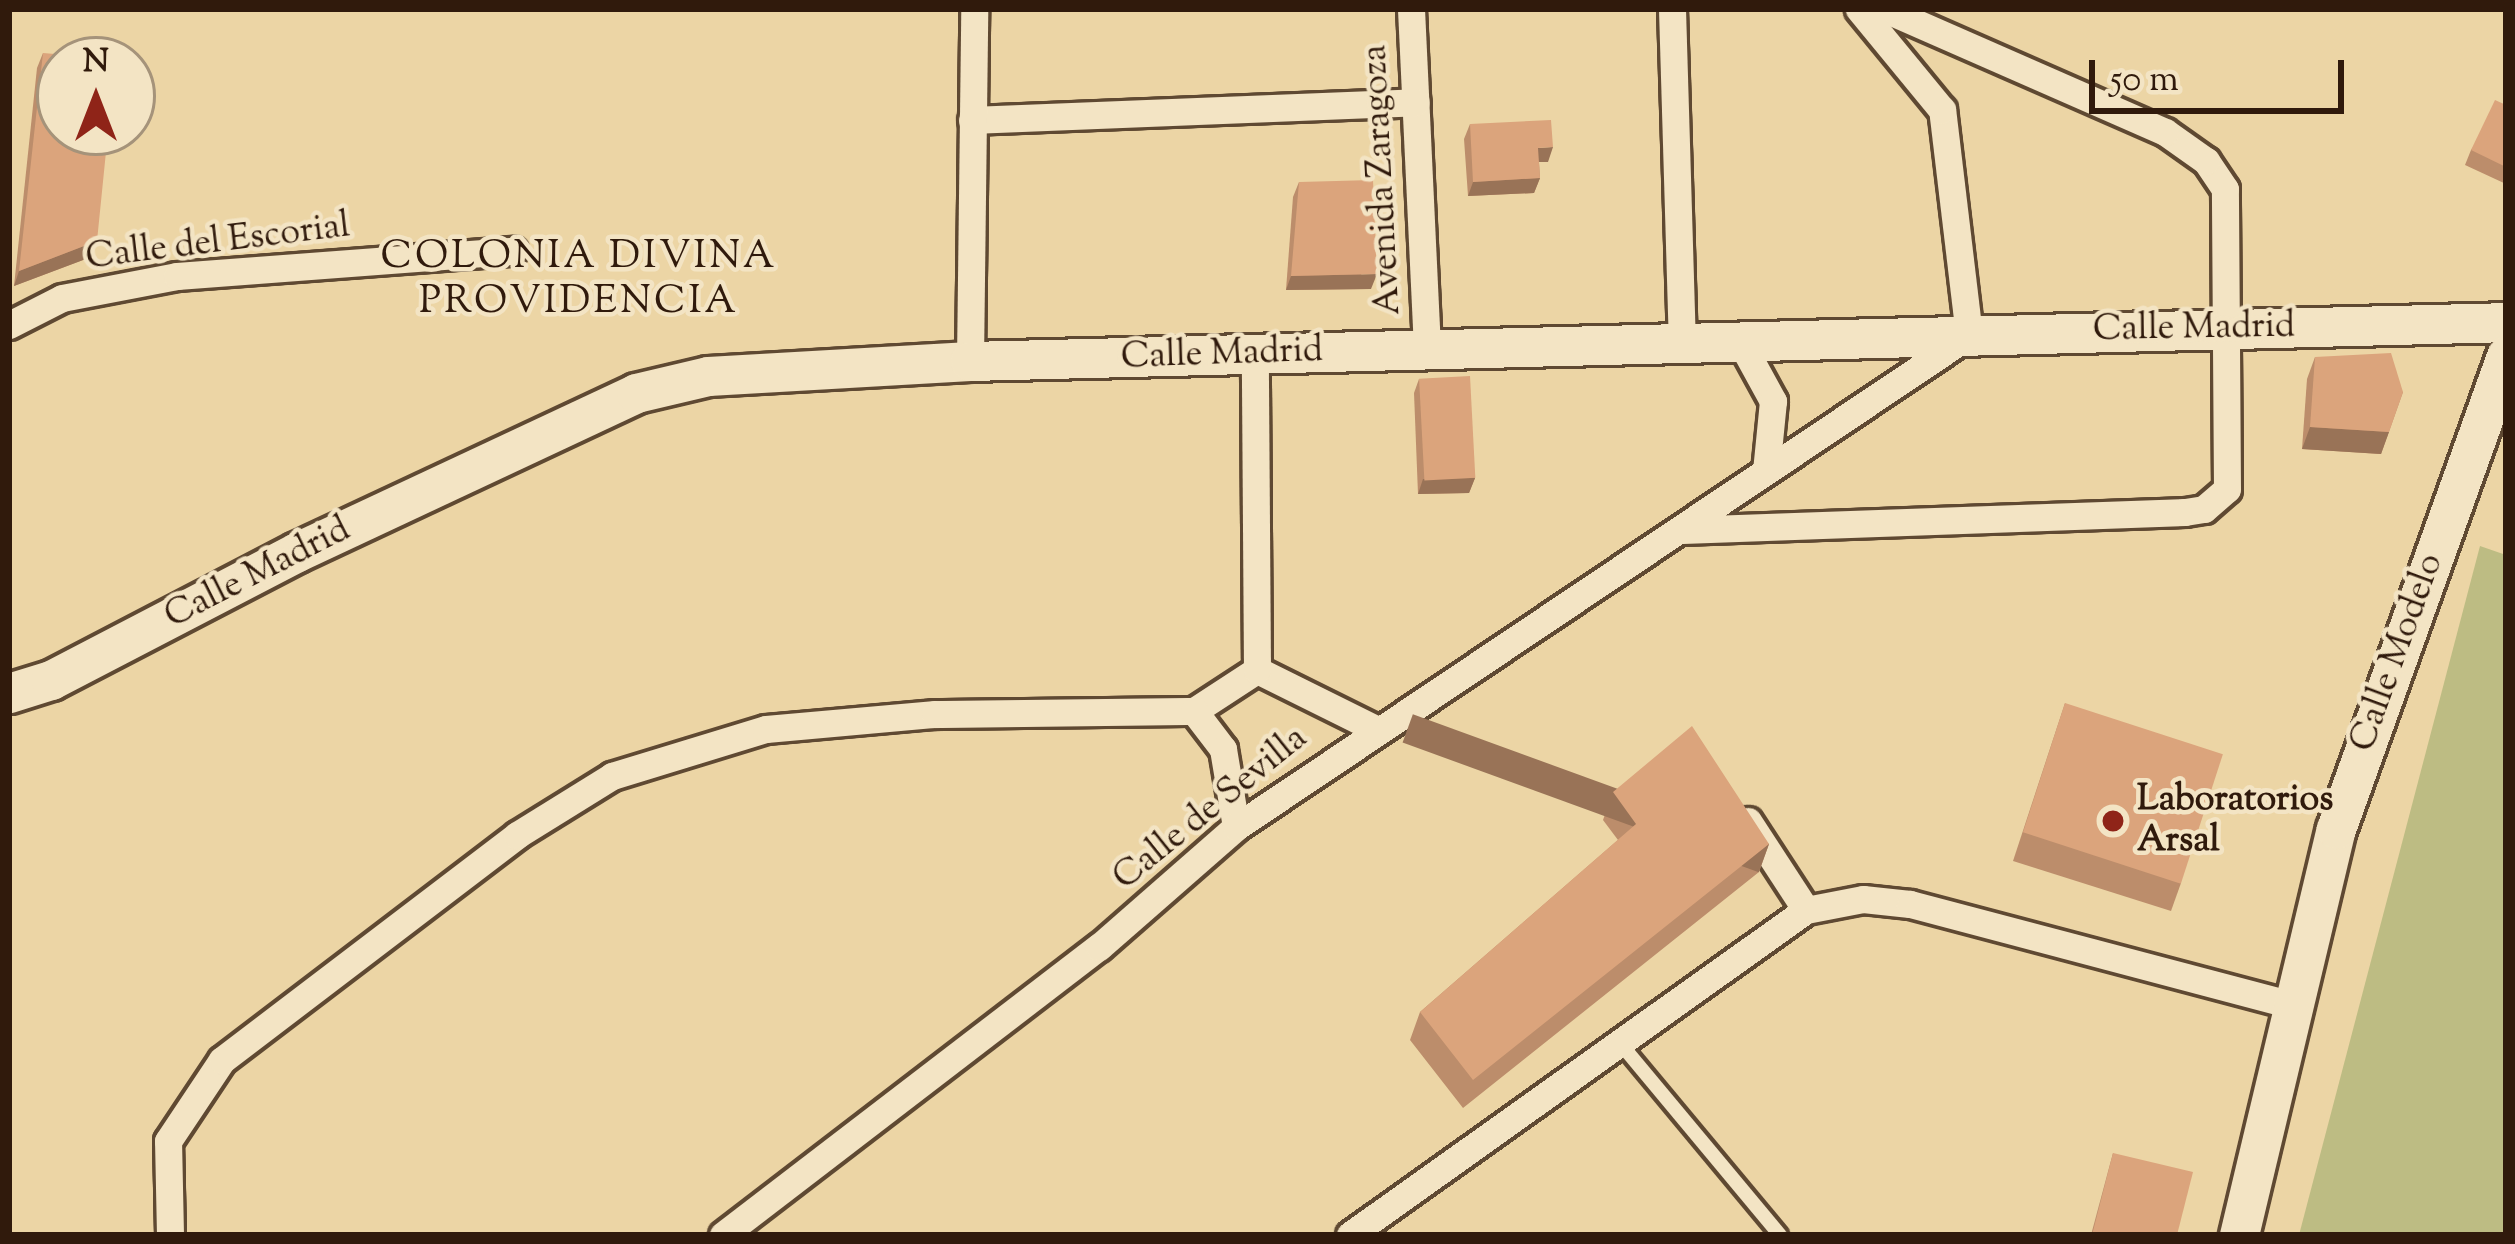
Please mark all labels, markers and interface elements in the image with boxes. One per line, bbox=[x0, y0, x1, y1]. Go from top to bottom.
north arrow bbox=[36, 36, 156, 156]
scale bar bbox=[2095, 36, 2350, 110]
text: N bbox=[83, 39, 109, 87]
street label: Avenida Zaragoza bbox=[1354, 44, 1412, 316]
text: 50 m bbox=[2110, 55, 2179, 107]
street label: Calle del Escorial bbox=[83, 205, 353, 281]
district label: COLONIA DIVINA PROVIDENCIA bbox=[380, 236, 778, 327]
street label: Calle Madrid bbox=[2092, 306, 2296, 352]
street label: Calle Madrid bbox=[1120, 330, 1324, 380]
street label: Calle Madrid bbox=[158, 509, 358, 639]
street label: Calle Modelo bbox=[2342, 548, 2454, 758]
street label: Calle de Sevilla bbox=[1105, 718, 1317, 900]
place label: Laboratorios Arsal bbox=[2137, 778, 2333, 863]
marker: Laboratorios Arsal bbox=[2100, 808, 2126, 834]

